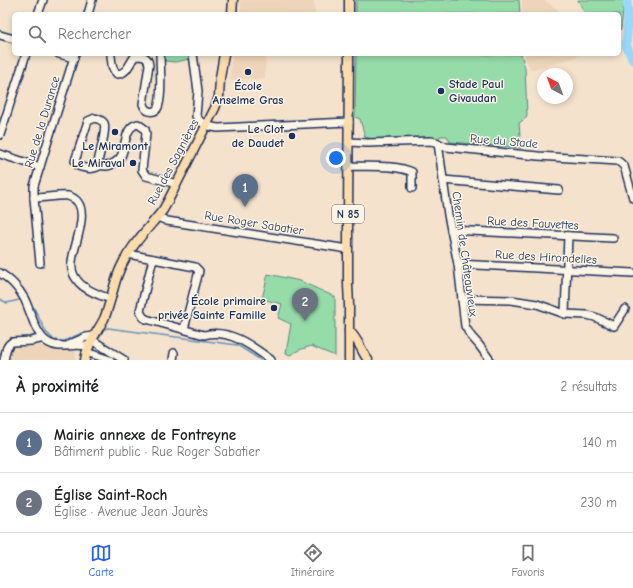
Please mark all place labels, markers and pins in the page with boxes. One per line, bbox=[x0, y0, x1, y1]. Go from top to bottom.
marker: École Anselme Gras bbox=[243, 67, 253, 77]
place label: Stade Paul Givaudan bbox=[449, 77, 504, 105]
place label: École Anselme Gras bbox=[213, 79, 283, 107]
marker: Stade Paul Givaudan bbox=[436, 86, 446, 96]
place label: Le Clot de Daudet bbox=[232, 122, 285, 150]
marker: Le Miramont bbox=[110, 127, 120, 137]
marker: Le Clot de Daudet bbox=[287, 131, 297, 141]
place label: Le Miramont bbox=[82, 139, 149, 153]
place label: Le Miraval bbox=[72, 156, 125, 170]
marker: Le Miraval bbox=[128, 158, 138, 168]
pin: 1 bbox=[232, 174, 258, 207]
pin: 2 bbox=[292, 288, 318, 321]
place label: École primaire privée Sainte Famille bbox=[158, 294, 266, 322]
marker: École primaire privée Sainte Famille bbox=[269, 303, 279, 313]

